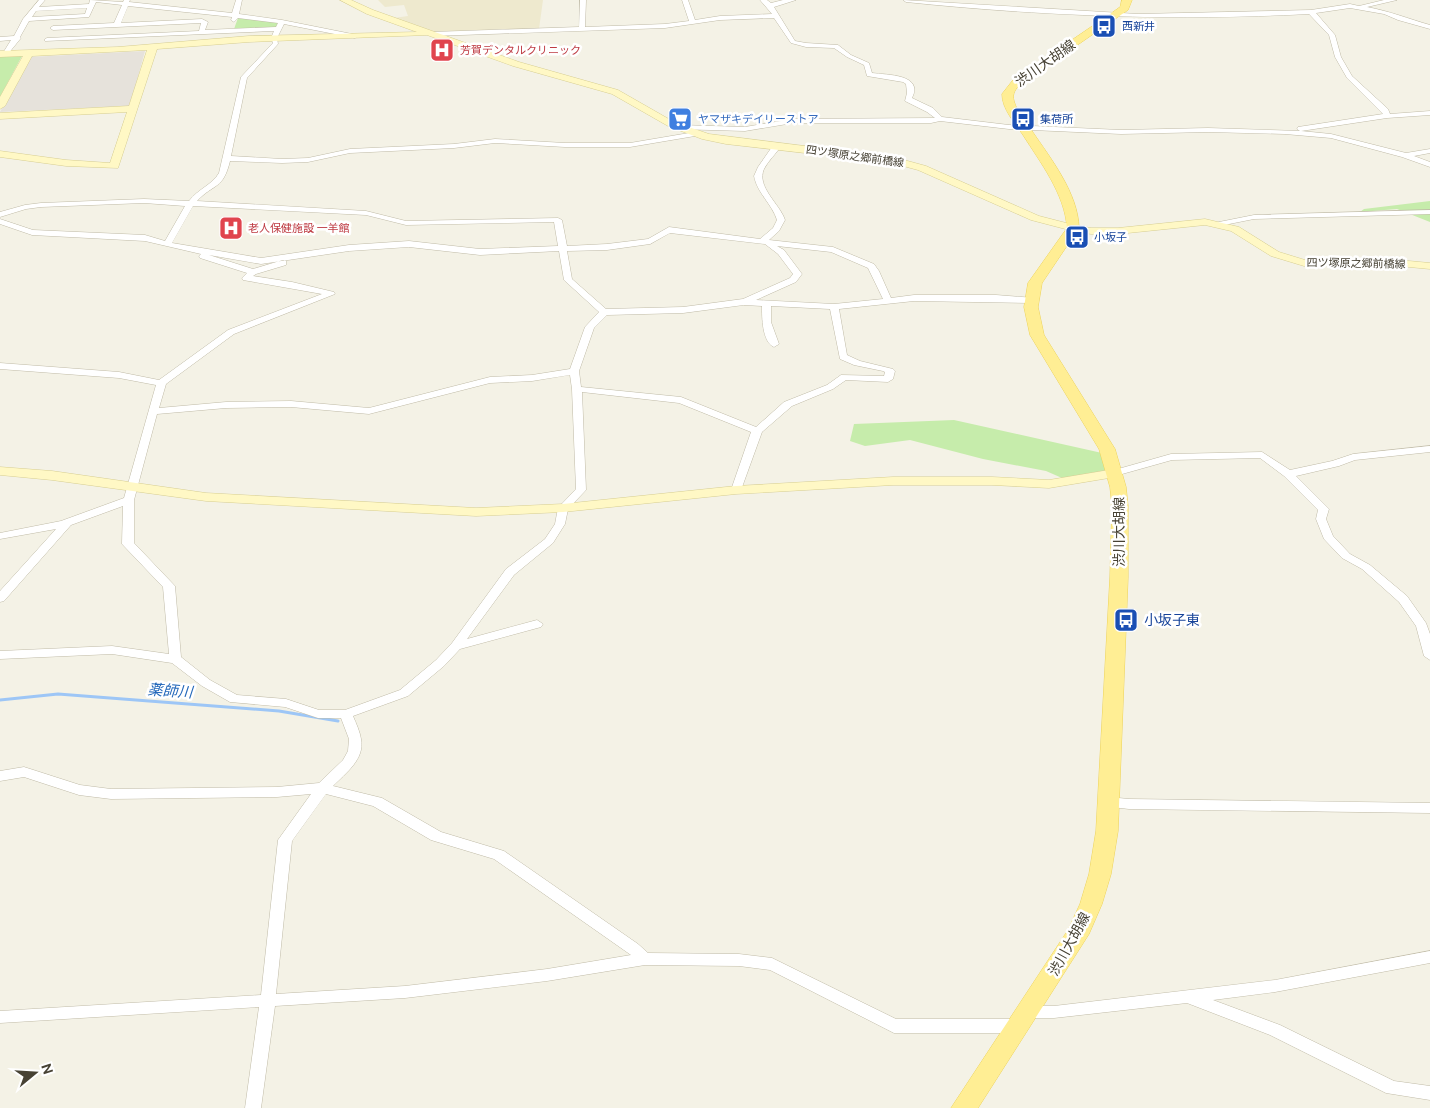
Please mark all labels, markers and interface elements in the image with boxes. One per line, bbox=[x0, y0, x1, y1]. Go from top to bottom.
bus stop icon: 西新井 bbox=[1091, 13, 1117, 39]
place label: 西新井 bbox=[1122, 20, 1155, 32]
street label: 渋川大胡線 bbox=[1012, 36, 1078, 90]
hospital icon: 芳賀デンタルクリニック bbox=[429, 37, 455, 63]
place label: 芳賀デンタルクリニック bbox=[460, 44, 581, 56]
supermarket icon: ヤマザキデイリーストア bbox=[667, 106, 693, 132]
bus stop icon: 集荷所 bbox=[1010, 106, 1036, 132]
place label: ヤマザキデイリーストア bbox=[698, 113, 818, 125]
place label: 集荷所 bbox=[1040, 113, 1074, 125]
street label: 四ツ塚原之郷前橋線 bbox=[805, 143, 905, 169]
hospital icon: 老人保健施設 一羊館 bbox=[218, 215, 244, 241]
place label: 老人保健施設 一羊館 bbox=[248, 222, 350, 234]
bus stop icon: 小坂子 bbox=[1064, 224, 1090, 250]
place label: 小坂子 bbox=[1094, 231, 1127, 243]
street label: 四ツ塚原之郷前橋線 bbox=[1306, 256, 1406, 270]
street label: 渋川大胡線 bbox=[1111, 497, 1127, 567]
bus stop icon: 小坂子東 bbox=[1113, 607, 1139, 633]
place label: 小坂子東 bbox=[1144, 612, 1200, 628]
water label: 薬師川 bbox=[147, 680, 195, 701]
street label: 渋川大胡線 bbox=[1045, 910, 1093, 978]
north arrow bbox=[10, 1048, 60, 1098]
text: N bbox=[38, 1062, 57, 1076]

